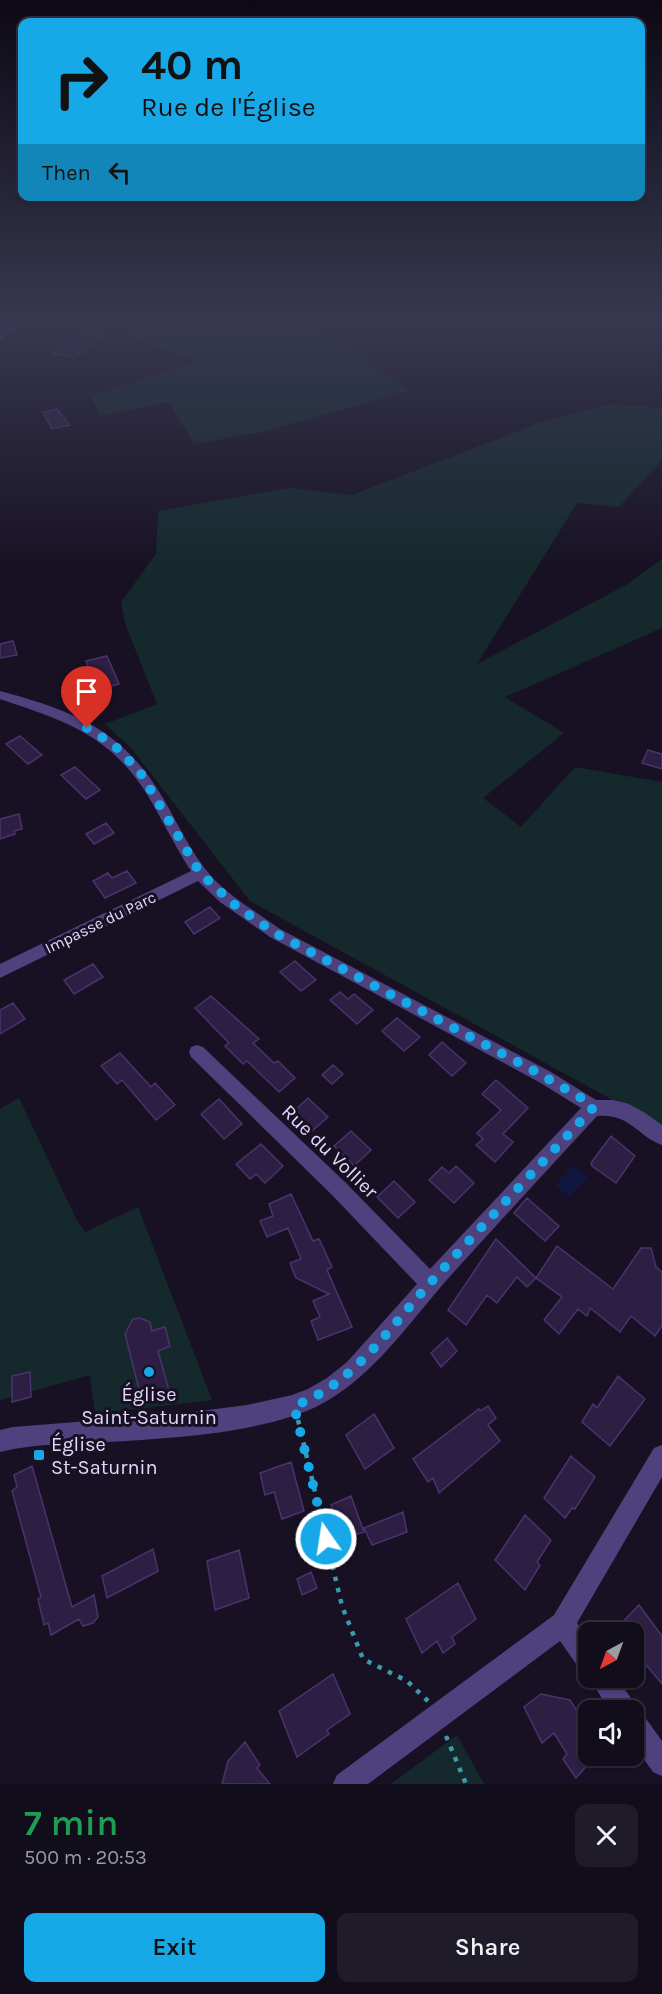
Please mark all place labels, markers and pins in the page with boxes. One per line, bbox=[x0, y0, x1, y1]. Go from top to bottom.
pin bbox=[61, 666, 112, 728]
marker: Église Saint-Saturnin bbox=[142, 1365, 156, 1379]
place label: Église Saint-Saturnin bbox=[81, 1382, 217, 1429]
place label: Église St-Saturnin bbox=[51, 1432, 158, 1479]
marker: Église St-Saturnin bbox=[32, 1448, 46, 1462]

